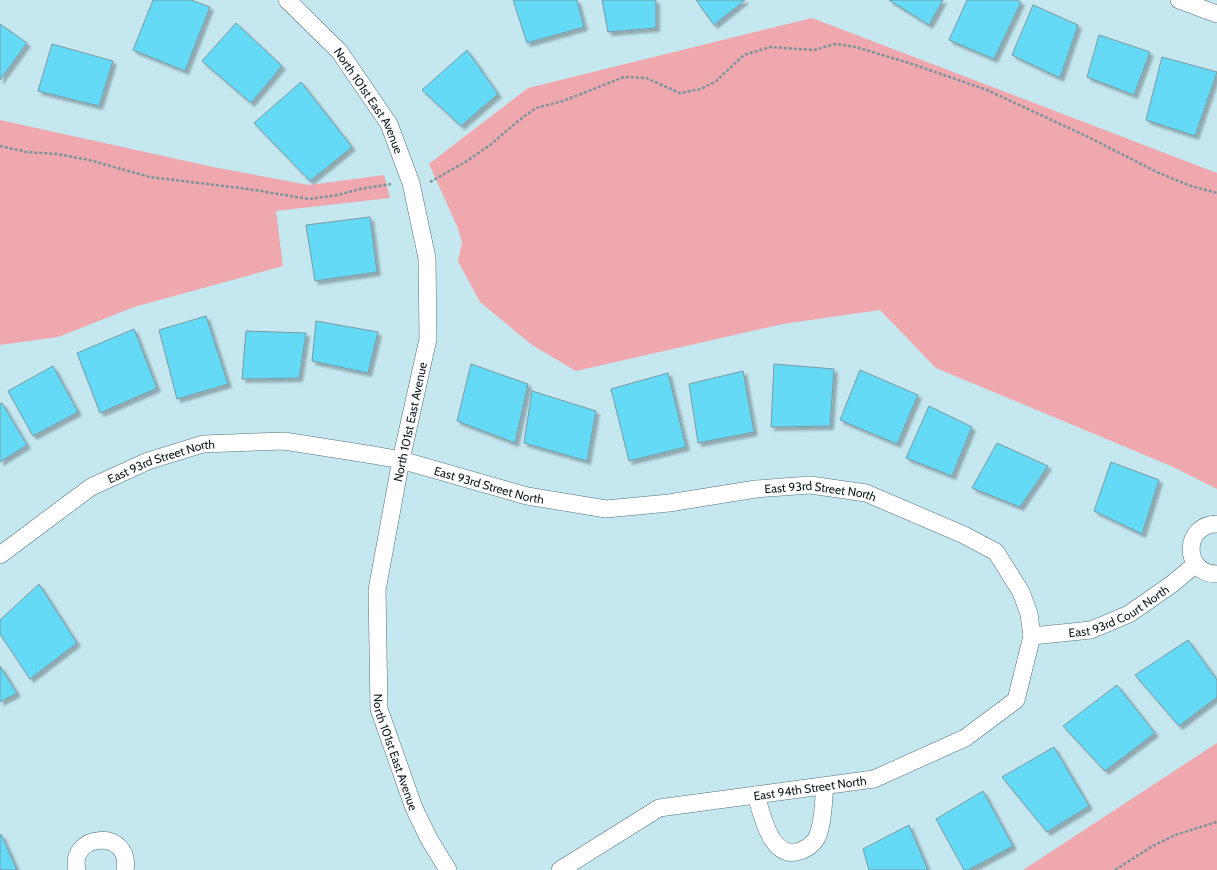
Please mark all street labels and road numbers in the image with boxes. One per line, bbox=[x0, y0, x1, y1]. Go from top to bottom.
street label: North 101st East Avenue bbox=[331, 44, 407, 155]
street label: North 101st East Avenue bbox=[390, 361, 430, 483]
street label: East 93rd Street North bbox=[105, 436, 215, 486]
street label: East 93rd Street North bbox=[433, 462, 545, 506]
street label: East 93rd Street North bbox=[764, 477, 879, 504]
street label: East 93rd Court North bbox=[1068, 581, 1172, 640]
street label: North 101st East Avenue bbox=[371, 694, 422, 812]
street label: East 94th Street North bbox=[753, 773, 867, 803]

